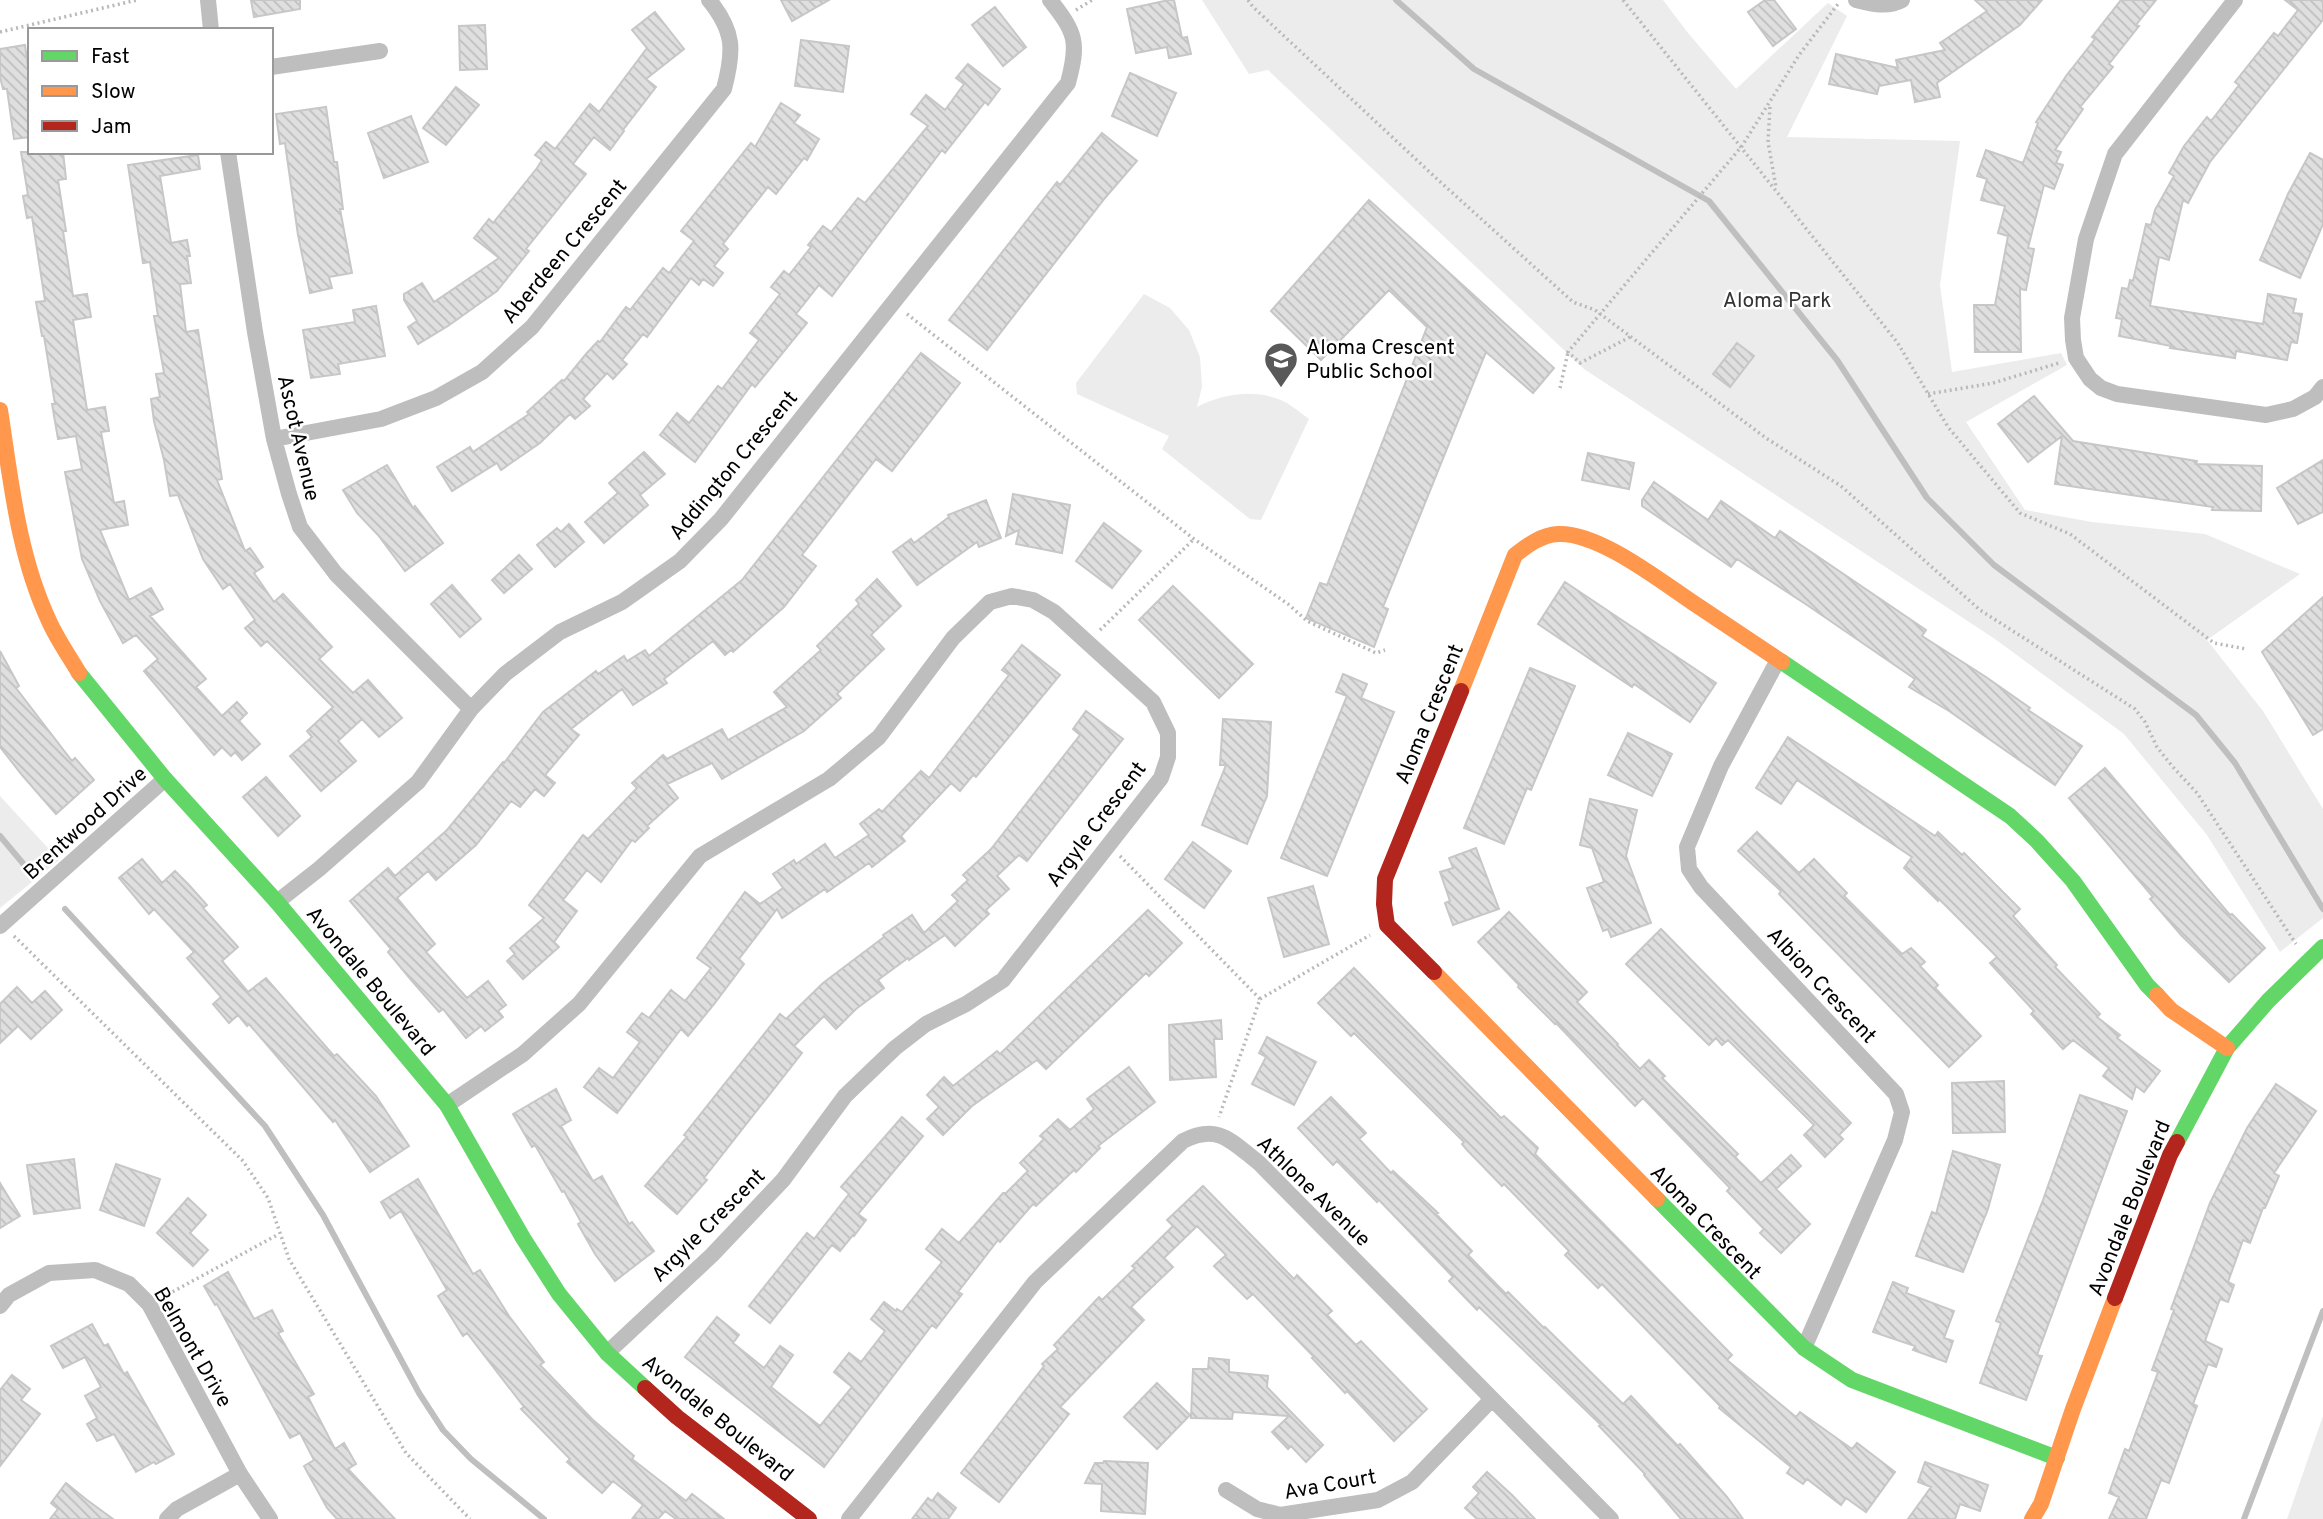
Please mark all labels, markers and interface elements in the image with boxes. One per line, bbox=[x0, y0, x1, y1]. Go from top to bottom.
legend bbox=[28, 28, 273, 154]
text: Fast bbox=[91, 44, 130, 71]
text: Slow bbox=[91, 79, 136, 106]
text: Jam bbox=[91, 114, 132, 141]
street label: Aberdeen Crescent bbox=[497, 174, 634, 330]
park label: Aloma Park bbox=[1723, 288, 1831, 315]
place label: Aloma Crescent Public School bbox=[1306, 335, 1455, 386]
school or university icon: Aloma Crescent Public School bbox=[1262, 340, 1300, 389]
street label: Ascot Avenue bbox=[270, 373, 325, 504]
street label: Addington Crescent bbox=[664, 386, 804, 546]
street label: Aloma Crescent bbox=[1390, 641, 1471, 789]
street label: Argyle Crescent bbox=[1041, 757, 1153, 893]
street label: Brentwood Drive bbox=[18, 761, 154, 887]
street label: Avondale Boulevard bbox=[299, 902, 440, 1062]
street label: Albion Crescent bbox=[1760, 922, 1882, 1050]
street label: Avondale Boulevard bbox=[2083, 1117, 2178, 1300]
street label: Athlone Avenue bbox=[1250, 1131, 1376, 1253]
street label: Aloma Crescent bbox=[1644, 1160, 1766, 1286]
street label: Argyle Crescent bbox=[646, 1163, 772, 1289]
street label: Belmont Drive bbox=[146, 1283, 237, 1413]
street label: Avondale Boulevard bbox=[636, 1350, 798, 1489]
street label: Ava Court bbox=[1282, 1464, 1379, 1507]

